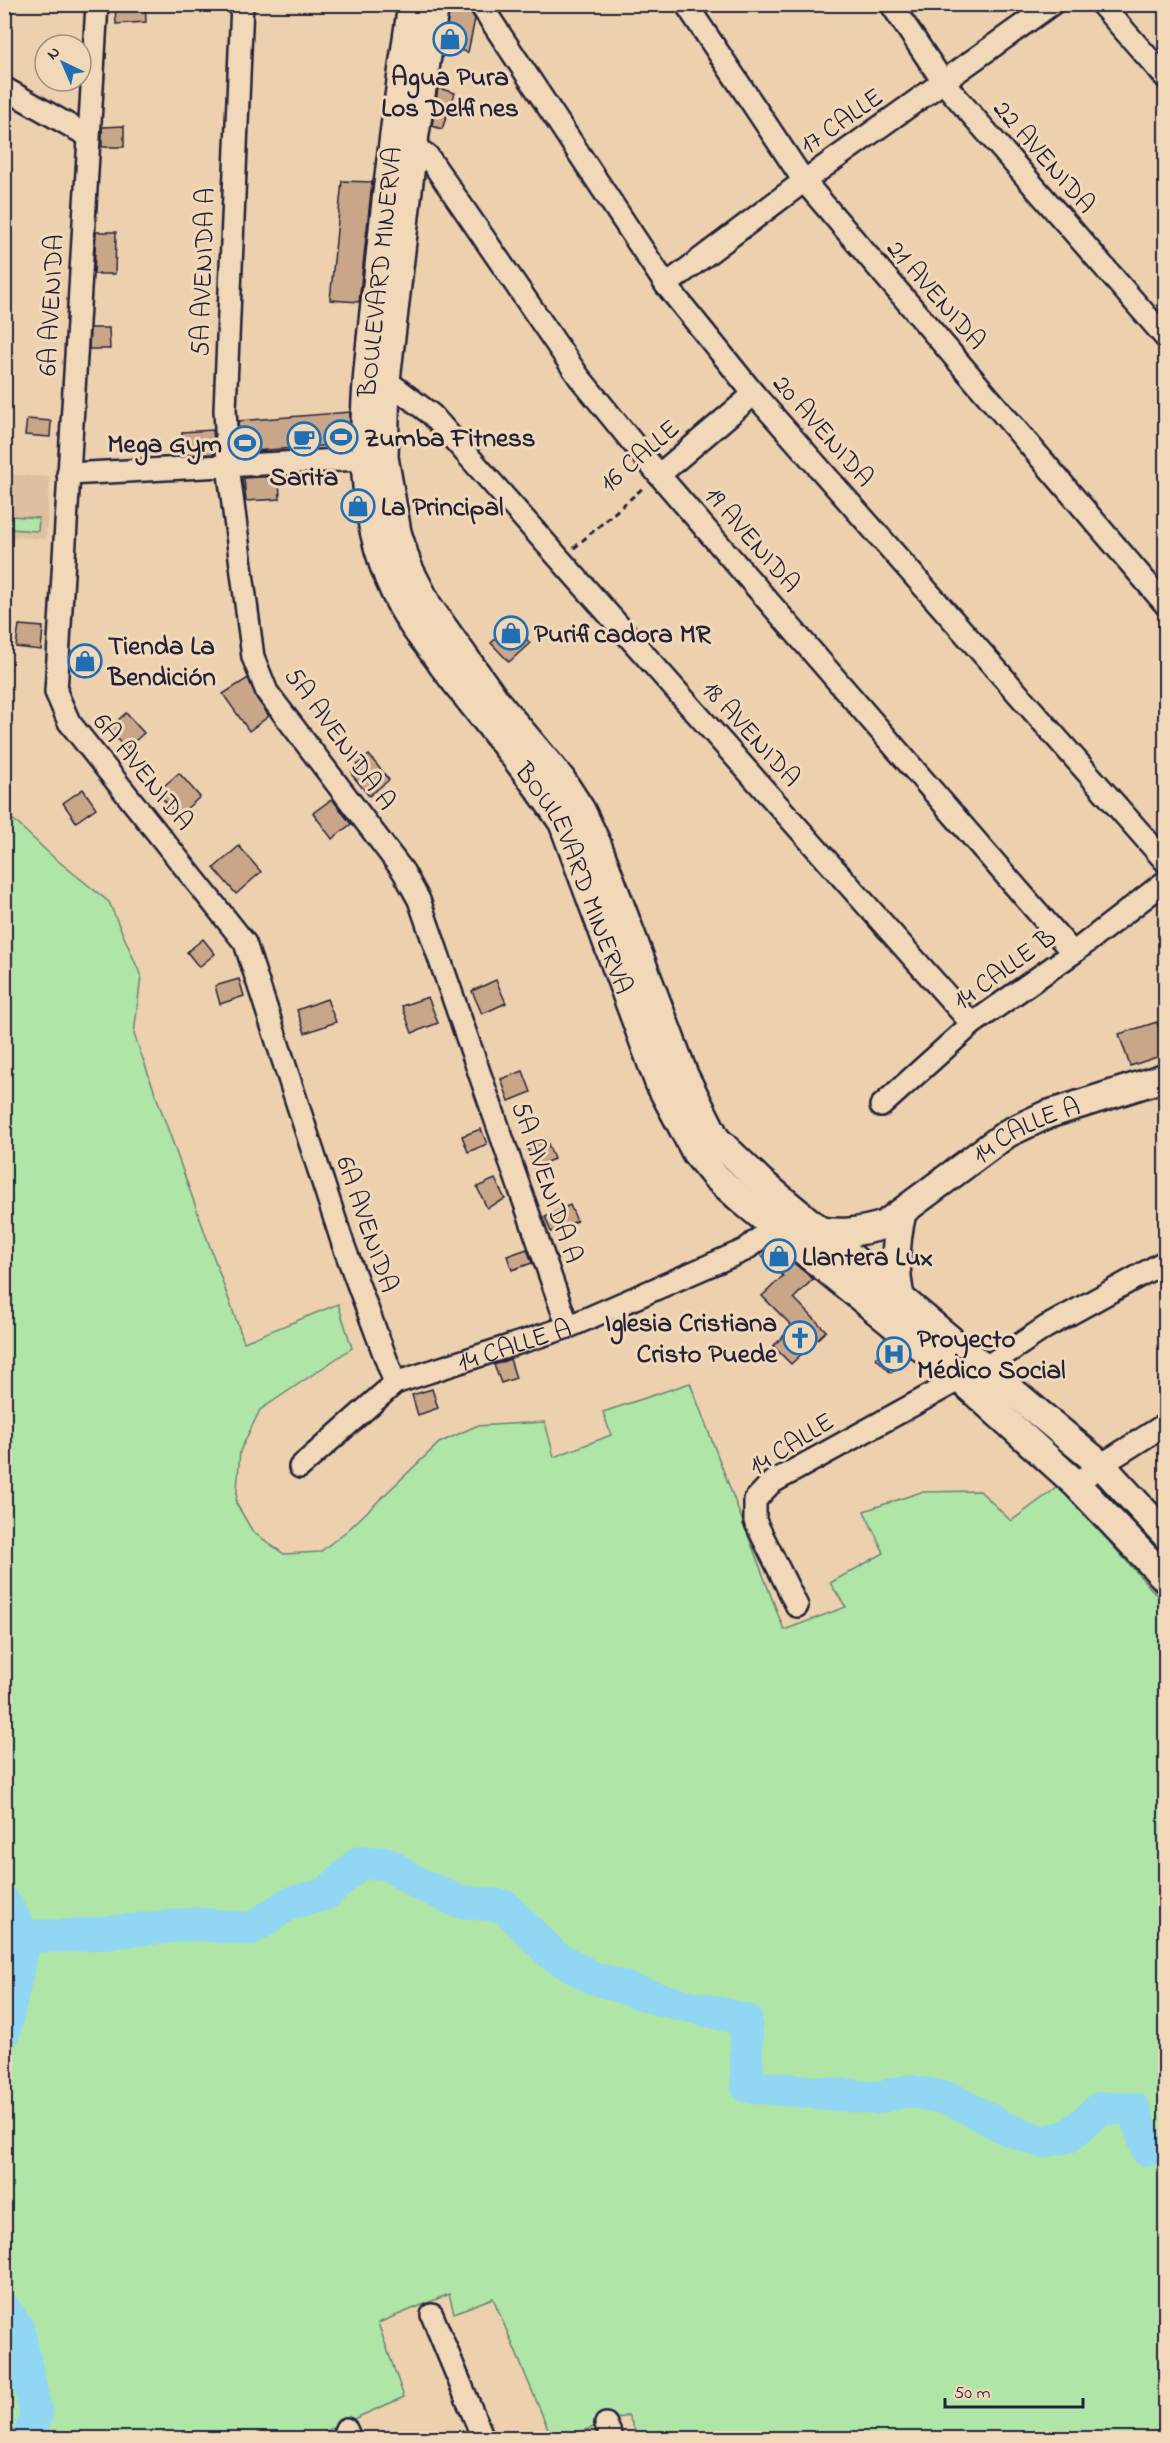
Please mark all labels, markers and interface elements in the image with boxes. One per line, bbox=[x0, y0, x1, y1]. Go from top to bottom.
shop icon: Agua Pura Los Delfines bbox=[432, 21, 468, 57]
north arrow bbox=[33, 33, 93, 93]
text: N bbox=[42, 41, 66, 66]
place label: Agua Pura Los Delfines bbox=[381, 59, 519, 129]
street label: 17 CALLE bbox=[793, 79, 892, 165]
street label: 22 AVENIDA bbox=[982, 92, 1104, 223]
street label: BOULEVARD MINERVA bbox=[349, 145, 414, 400]
street label: 5A AVENIDA A bbox=[182, 187, 227, 357]
street label: 21 AVENIDA bbox=[876, 232, 994, 360]
street label: 6A AVENIDA bbox=[29, 233, 76, 377]
street label: 20 AVENIDA bbox=[762, 367, 882, 497]
street label: 16 CALLE bbox=[592, 411, 689, 503]
sports icon: Zumba Fitness bbox=[323, 419, 359, 455]
place label: Zumba Fitness bbox=[364, 420, 536, 459]
cafe icon: Sarita bbox=[286, 421, 322, 457]
sports icon: Mega Gym bbox=[227, 425, 263, 461]
place label: Mega Gym bbox=[107, 426, 222, 466]
place label: Sarita bbox=[270, 459, 338, 498]
street label: 19 AVENIDA bbox=[694, 479, 809, 603]
shop icon: La Principal bbox=[340, 488, 376, 524]
place label: La Principal bbox=[381, 489, 504, 528]
shop icon: Purificadora MR bbox=[493, 615, 529, 651]
place label: Purificadora MR bbox=[534, 616, 712, 655]
place label: Tienda La Bendición bbox=[106, 628, 216, 698]
shop icon: Tienda La Bendición bbox=[67, 643, 103, 679]
street label: 5A AVENIDA A bbox=[274, 660, 404, 819]
street label: 18 AVENIDA bbox=[691, 673, 809, 797]
street label: 6A AVENIDA bbox=[82, 705, 202, 840]
street label: BOULEVARD MINERVA bbox=[503, 754, 642, 1000]
street label: 14 CALLE B bbox=[946, 919, 1065, 1021]
street label: 14 CALLE A bbox=[965, 1088, 1086, 1175]
street label: 5A AVENIDA A bbox=[500, 1097, 592, 1269]
street label: 6A AVENIDA bbox=[324, 1151, 407, 1298]
shop icon: Llantera Lux bbox=[761, 1238, 797, 1274]
place label: Llantera Lux bbox=[802, 1239, 933, 1278]
place label: Iglesia Cristiana Cristo Puede bbox=[605, 1305, 778, 1375]
street label: 14 CALLE A bbox=[453, 1310, 577, 1384]
church icon: Iglesia Cristiana Cristo Puede bbox=[782, 1320, 818, 1356]
place label: Proyecto Médico Social bbox=[917, 1321, 1066, 1391]
hospital icon: Proyecto Médico Social bbox=[876, 1336, 912, 1372]
street label: 14 CALLE bbox=[742, 1404, 843, 1487]
scale bar bbox=[945, 2371, 1083, 2409]
text: 50 m bbox=[954, 2381, 991, 2407]

